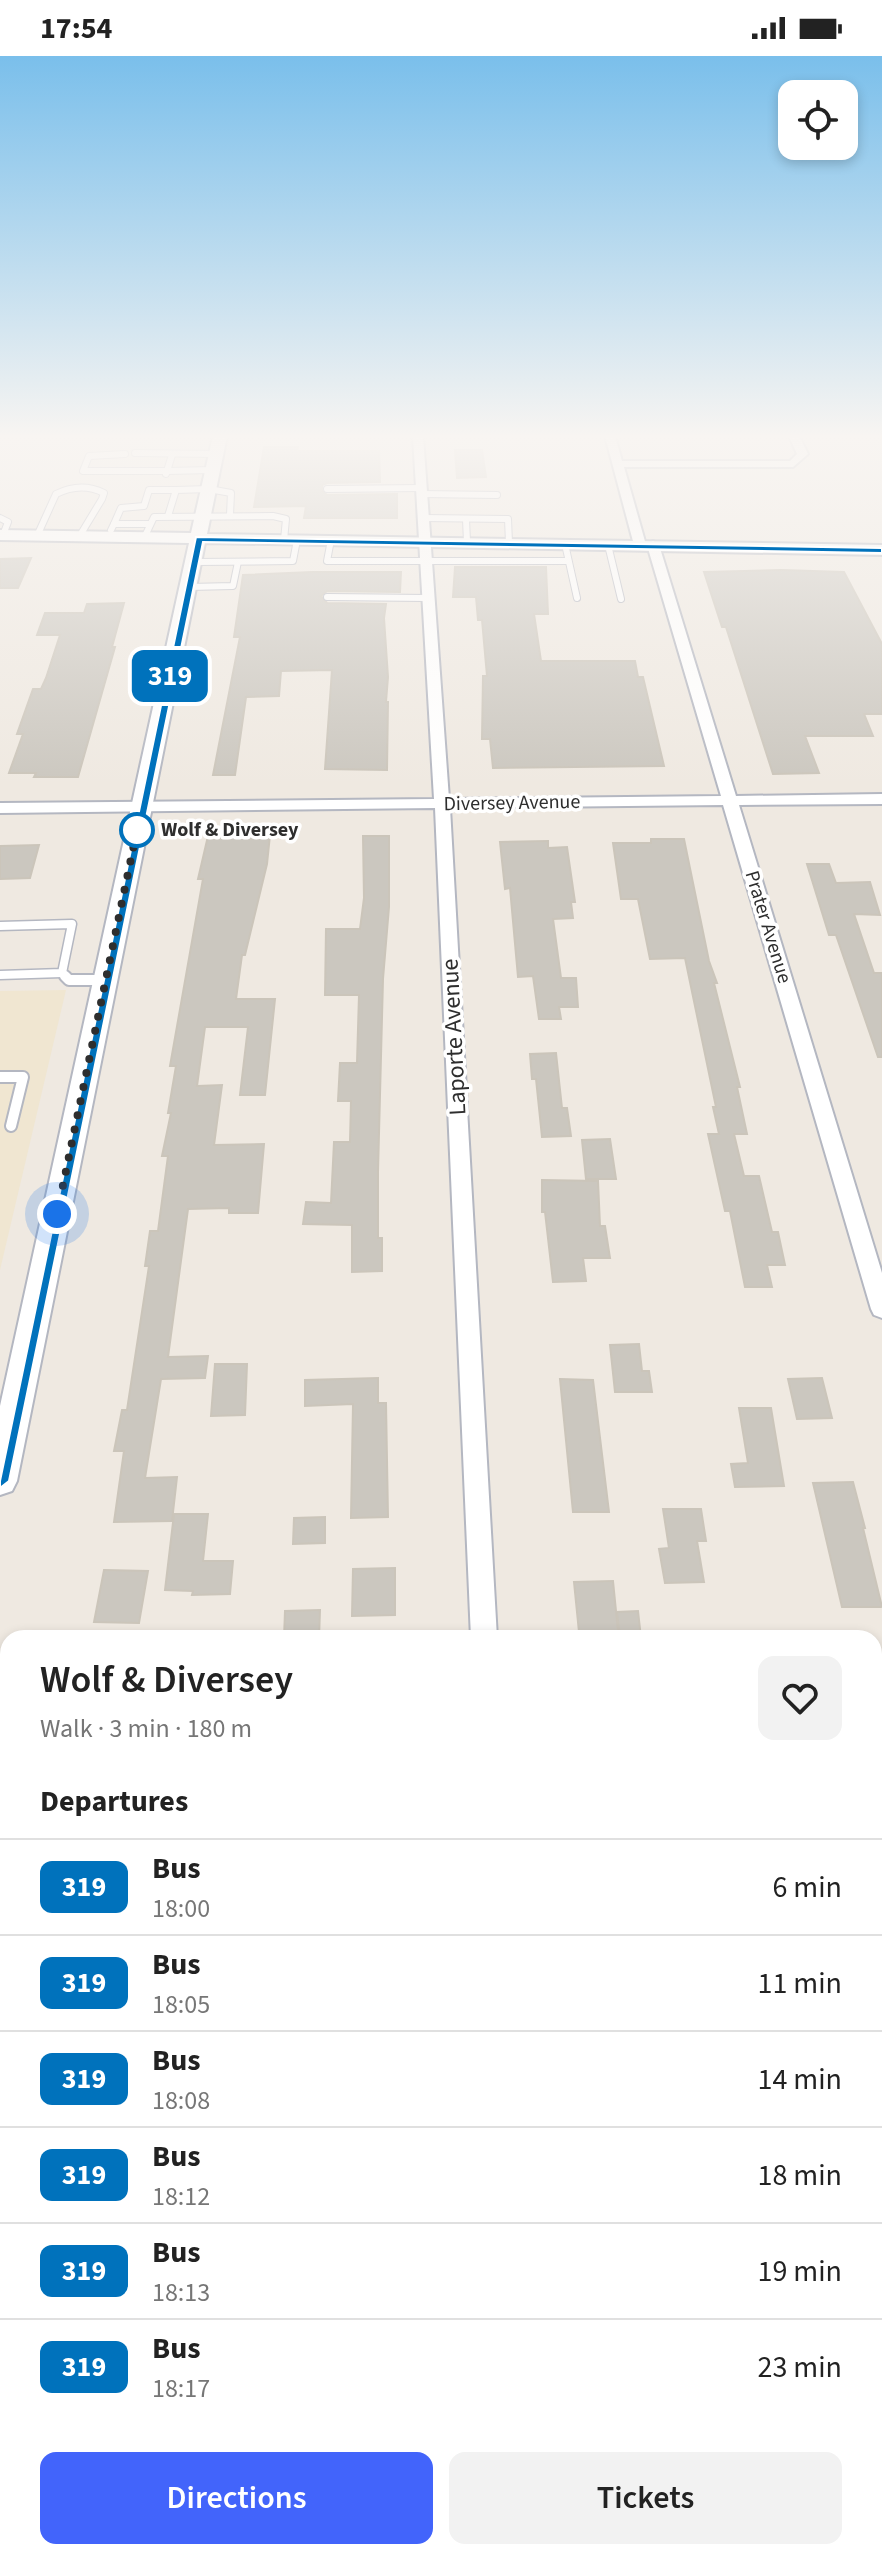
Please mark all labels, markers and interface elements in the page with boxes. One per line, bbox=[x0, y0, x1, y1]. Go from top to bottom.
text: 17:54 bbox=[40, 7, 112, 50]
map controls bbox=[778, 80, 858, 160]
button: locate bbox=[778, 80, 858, 160]
line badge: 319 bbox=[124, 650, 216, 702]
text: 319 bbox=[148, 656, 192, 696]
street label: Diversey Avenue bbox=[443, 788, 581, 818]
marker: Wolf & Diversey bbox=[120, 813, 154, 847]
place label: Wolf & Diversey bbox=[161, 816, 299, 844]
street label: Prater Avenue bbox=[738, 867, 798, 987]
street label: Laporte Avenue bbox=[432, 958, 476, 1116]
your location bbox=[37, 1194, 77, 1234]
text: Wolf & Diversey bbox=[40, 1653, 293, 1707]
button: heart bbox=[758, 1656, 842, 1740]
text: Walk · 3 min · 180 m bbox=[40, 1710, 252, 1747]
text: Departures bbox=[40, 1780, 188, 1823]
text: Bus bbox=[152, 1847, 200, 1890]
text: 6 min bbox=[772, 1866, 842, 1909]
text: 319 bbox=[62, 1867, 106, 1907]
text: 18:00 bbox=[152, 1890, 210, 1927]
text: Bus bbox=[152, 1943, 200, 1986]
text: 11 min bbox=[758, 1962, 842, 2005]
text: 319 bbox=[62, 1963, 106, 2003]
text: 18:05 bbox=[152, 1986, 210, 2023]
text: Bus bbox=[152, 2039, 200, 2082]
text: 14 min bbox=[758, 2058, 842, 2101]
text: 319 bbox=[62, 2059, 106, 2099]
text: 18:08 bbox=[152, 2082, 210, 2119]
text: Bus bbox=[152, 2135, 200, 2178]
text: 18 min bbox=[758, 2154, 842, 2197]
text: 319 bbox=[62, 2155, 106, 2195]
text: 18:12 bbox=[152, 2178, 210, 2215]
text: Bus bbox=[152, 2231, 200, 2274]
text: 19 min bbox=[758, 2250, 842, 2293]
text: 319 bbox=[62, 2251, 106, 2291]
text: 18:13 bbox=[152, 2274, 210, 2311]
text: Bus bbox=[152, 2327, 200, 2370]
text: 23 min bbox=[758, 2346, 842, 2389]
text: 319 bbox=[62, 2347, 106, 2387]
text: 18:17 bbox=[152, 2370, 210, 2407]
button: Directions bbox=[40, 2452, 433, 2544]
button: Tickets bbox=[449, 2452, 842, 2544]

